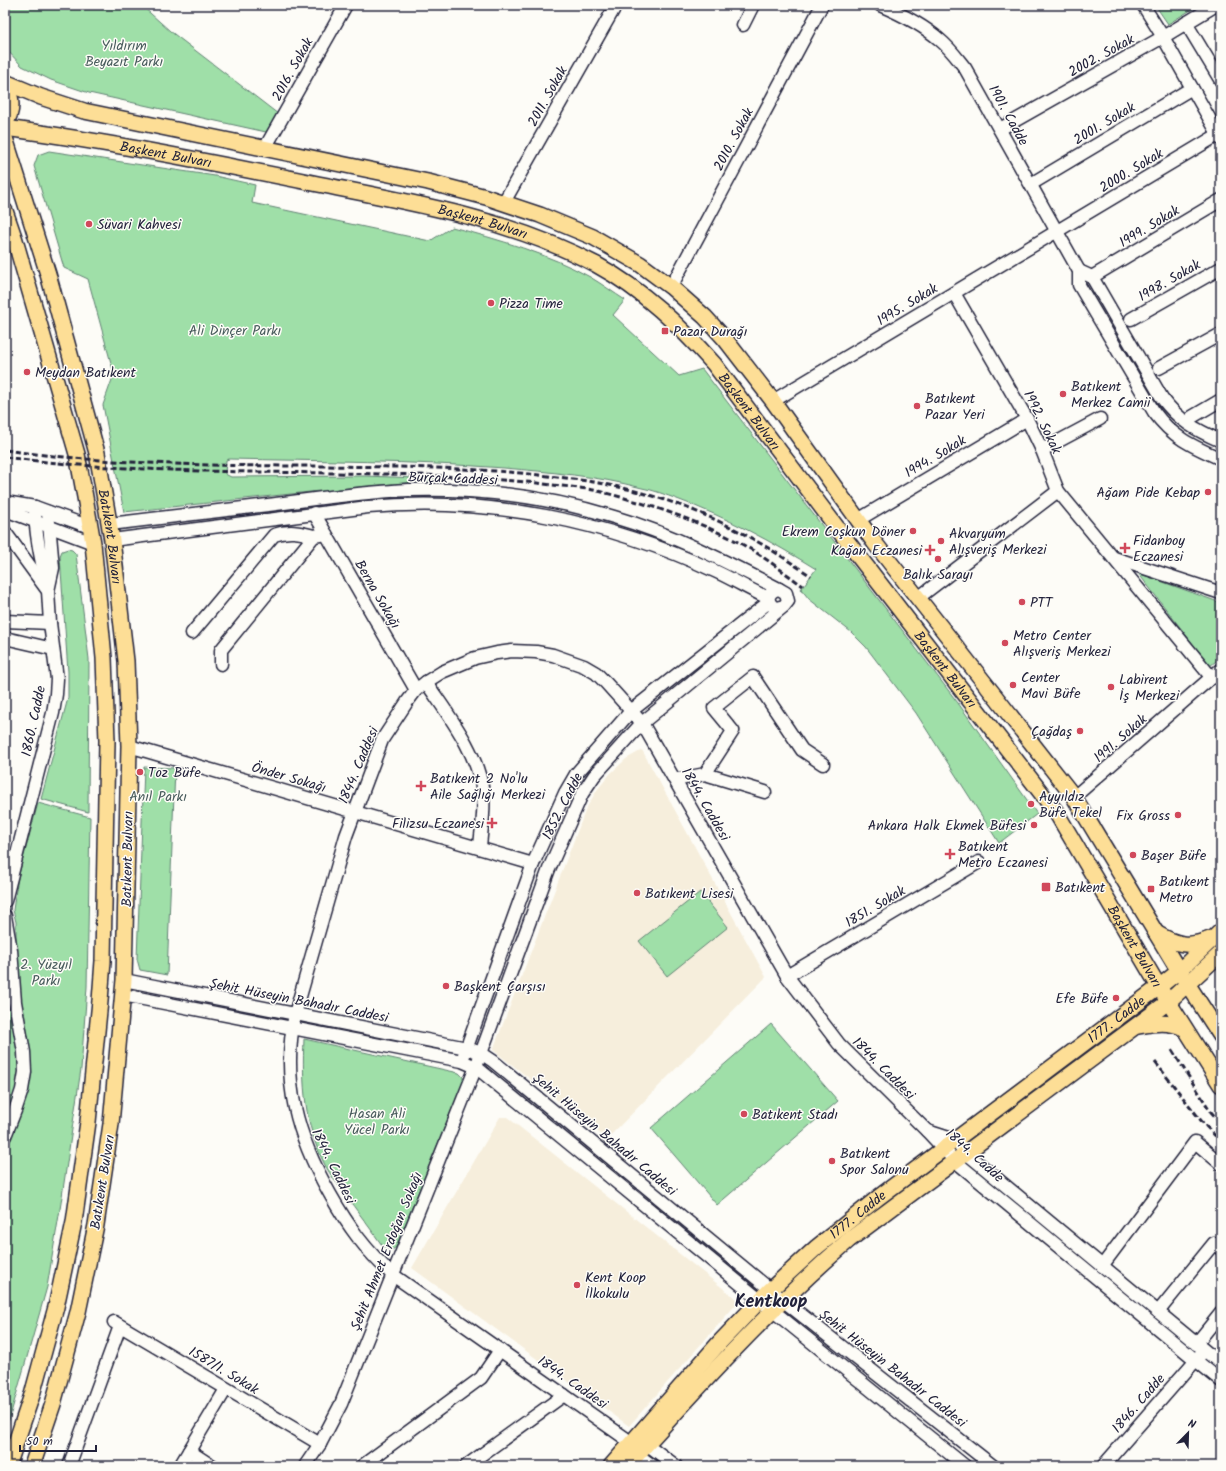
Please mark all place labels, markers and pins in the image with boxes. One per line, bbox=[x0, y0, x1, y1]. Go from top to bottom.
place label: Süvari Kahvesi bbox=[97, 214, 182, 236]
marker: Süvari Kahvesi bbox=[84, 219, 94, 229]
place label: Pizza Time bbox=[499, 293, 563, 315]
marker: Pizza Time bbox=[486, 298, 496, 308]
place label: Pazar Durağı bbox=[673, 321, 748, 343]
marker: Pazar Durağı bbox=[660, 326, 670, 336]
place label: Meydan Batıkent bbox=[35, 362, 136, 384]
marker: Meydan Batıkent bbox=[22, 367, 32, 377]
place label: Batıkent Merkez Camii bbox=[1071, 376, 1151, 414]
place label: Batıkent Pazar Yeri bbox=[925, 388, 985, 426]
marker: Batıkent Merkez Camii bbox=[1058, 389, 1068, 399]
marker: Batıkent Pazar Yeri bbox=[912, 401, 922, 411]
place label: Ağam Pide Kebap bbox=[1097, 482, 1200, 504]
marker: Ağam Pide Kebap bbox=[1203, 487, 1213, 497]
place label: Ekrem Coşkun Döner bbox=[782, 521, 906, 543]
place label: Akvaryum Alışveriş Merkezi bbox=[949, 523, 1047, 561]
marker: Ekrem Coşkun Döner bbox=[908, 526, 918, 536]
place label: Fidanboy Eczanesi bbox=[1133, 530, 1185, 568]
marker: Akvaryum Alışveriş Merkezi bbox=[936, 536, 946, 546]
place label: Kağan Eczanesi bbox=[831, 540, 923, 562]
marker: Fidanboy Eczanesi bbox=[1120, 543, 1130, 553]
marker: Kağan Eczanesi bbox=[925, 545, 935, 555]
marker: Balık Sarayı bbox=[933, 554, 943, 564]
place label: Balık Sarayı bbox=[903, 564, 973, 586]
place label: PTT bbox=[1030, 592, 1054, 614]
marker: PTT bbox=[1017, 597, 1027, 607]
place label: Metro Center Alışveriş Merkezi bbox=[1013, 625, 1111, 663]
marker: Metro Center Alışveriş Merkezi bbox=[1000, 638, 1010, 648]
place label: Center Mavi Büfe bbox=[1021, 667, 1081, 705]
place label: Labirent İş Merkezi bbox=[1119, 669, 1180, 707]
marker: Center Mavi Büfe bbox=[1008, 680, 1018, 690]
marker: Labirent İş Merkezi bbox=[1106, 682, 1116, 692]
place label: Çağdaş bbox=[1031, 721, 1072, 743]
marker: Çağdaş bbox=[1075, 726, 1085, 736]
place label: Toz Büfe bbox=[148, 762, 201, 784]
marker: Toz Büfe bbox=[135, 767, 145, 777]
place label: Batıkent 2 No'lu Aile Sağlığı Merkezi bbox=[430, 768, 546, 806]
marker: Batıkent 2 No'lu Aile Sağlığı Merkezi bbox=[415, 780, 427, 792]
place label: Ayyıldız Büfe Tekel bbox=[1039, 786, 1102, 824]
marker: Ayyıldız Büfe Tekel bbox=[1026, 799, 1036, 809]
place label: Fix Gross bbox=[1116, 805, 1170, 827]
marker: Fix Gross bbox=[1173, 810, 1183, 820]
place label: Filizsu Eczanesi bbox=[392, 813, 485, 835]
place label: Ankara Halk Ekmek Büfesi bbox=[868, 815, 1027, 837]
marker: Filizsu Eczanesi bbox=[487, 818, 497, 828]
marker: Ankara Halk Ekmek Büfesi bbox=[1029, 820, 1039, 830]
place label: Batıkent Metro Eczanesi bbox=[958, 836, 1048, 874]
place label: Başer Büfe bbox=[1141, 845, 1207, 867]
marker: Batıkent Metro Eczanesi bbox=[945, 849, 955, 859]
marker: Başer Büfe bbox=[1128, 850, 1138, 860]
place label: Batıkent Metro bbox=[1159, 871, 1210, 909]
place label: Batıkent bbox=[1055, 877, 1106, 899]
marker: Batıkent bbox=[1040, 881, 1052, 893]
place label: Batıkent Lisesi bbox=[645, 883, 734, 905]
marker: Batıkent Metro bbox=[1146, 884, 1156, 894]
marker: Batıkent Lisesi bbox=[632, 888, 642, 898]
place label: Başkent Çarşısı bbox=[454, 976, 546, 998]
marker: Başkent Çarşısı bbox=[441, 981, 451, 991]
place label: Efe Büfe bbox=[1055, 988, 1109, 1010]
marker: Efe Büfe bbox=[1111, 993, 1121, 1003]
place label: Batıkent Stadı bbox=[752, 1104, 838, 1126]
marker: Batıkent Stadı bbox=[739, 1109, 749, 1119]
place label: Batıkent Spor Salonu bbox=[840, 1143, 909, 1181]
marker: Batıkent Spor Salonu bbox=[827, 1156, 837, 1166]
place label: Kent Koop İlkokulu bbox=[585, 1267, 646, 1305]
marker: Kent Koop İlkokulu bbox=[572, 1280, 582, 1290]

